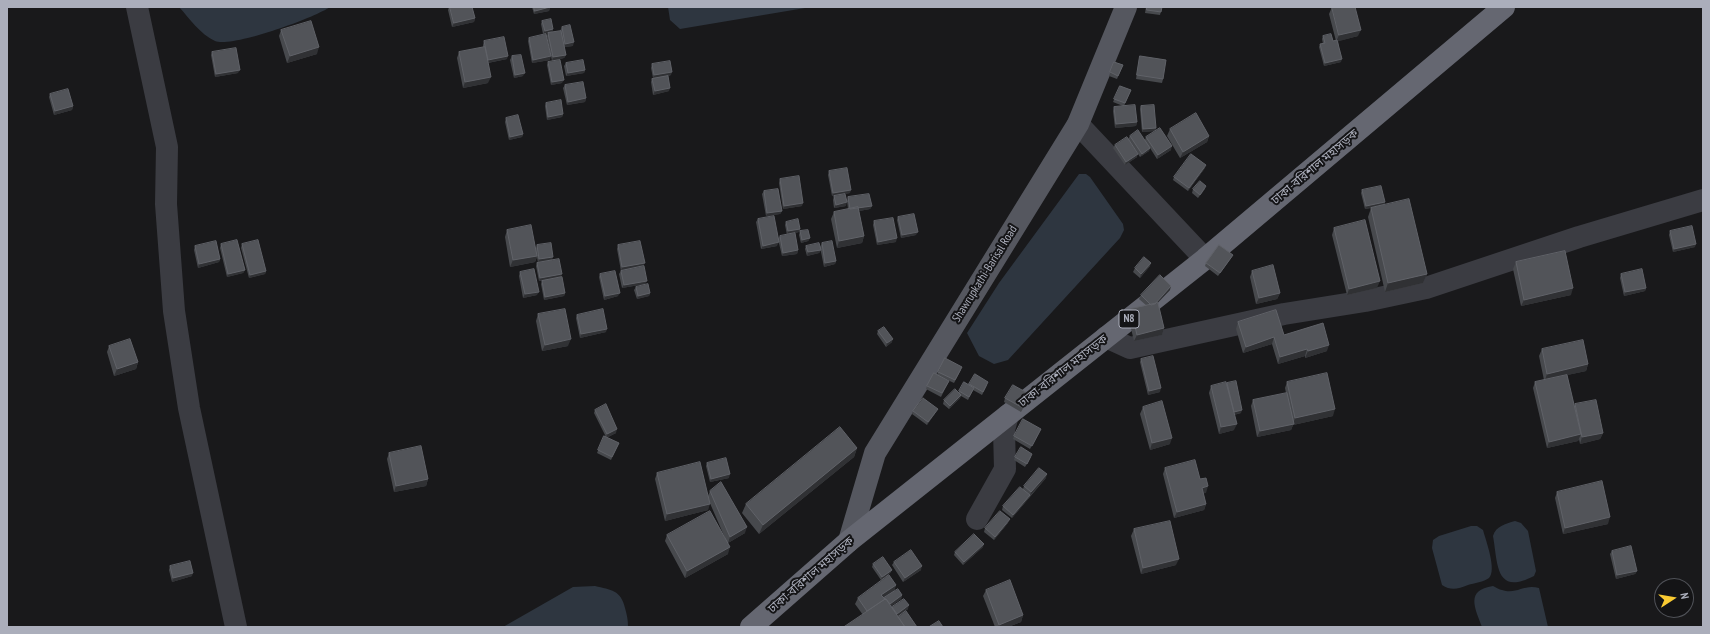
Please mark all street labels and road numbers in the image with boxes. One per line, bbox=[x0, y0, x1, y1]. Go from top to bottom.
street label: ঢাকা-বরিশাল মহাসড়ক bbox=[1269, 126, 1361, 208]
street label: Shawrupkathi-Barisal Road bbox=[949, 223, 1021, 325]
road number: N8 bbox=[1119, 310, 1139, 328]
street label: ঢাকা-বরিশাল মহাসড়ক bbox=[1016, 332, 1110, 410]
street label: ঢাকা-বরিশাল মহাসড়ক bbox=[765, 534, 857, 616]

